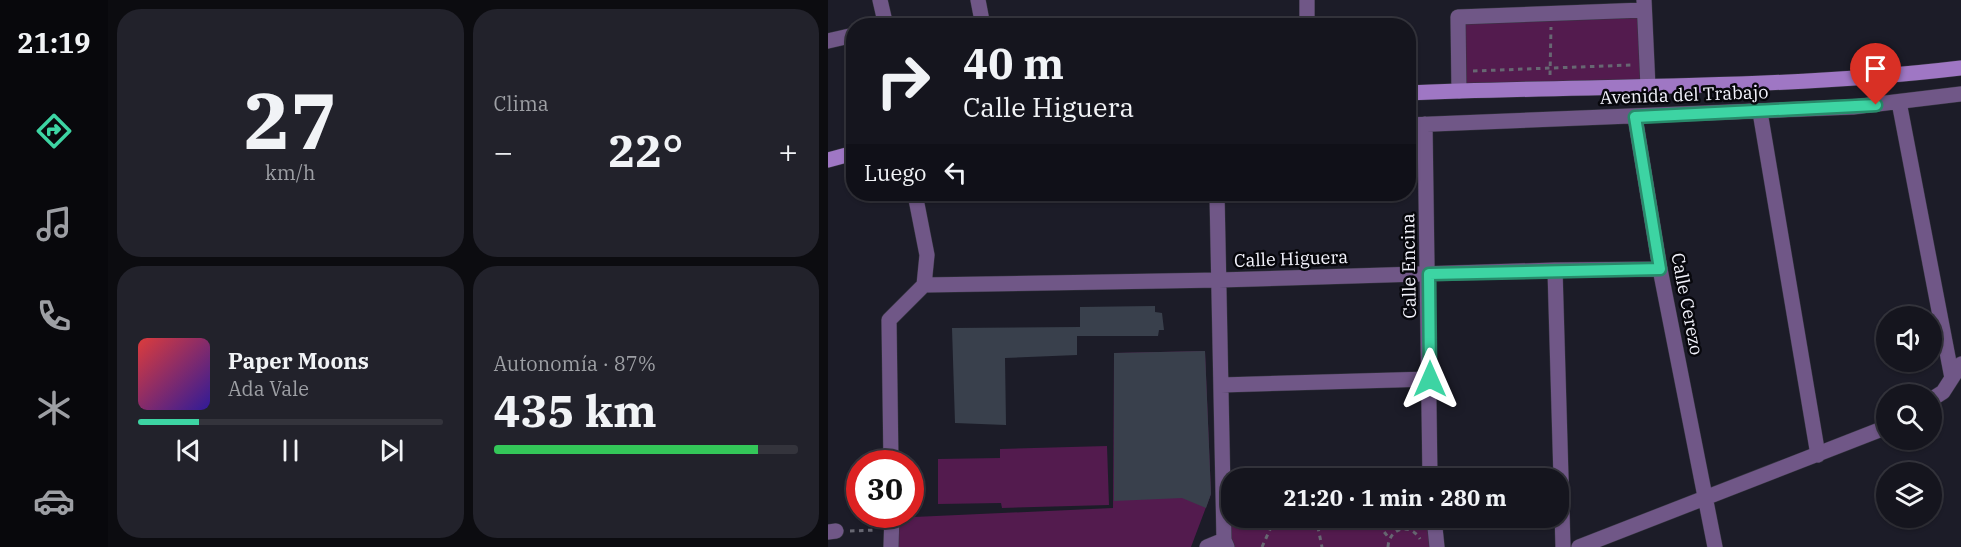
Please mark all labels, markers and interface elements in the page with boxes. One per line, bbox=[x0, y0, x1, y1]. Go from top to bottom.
text: 21:19 bbox=[18, 25, 90, 60]
text: 40 m bbox=[963, 36, 1064, 91]
icon: right bbox=[864, 42, 942, 120]
pin bbox=[1850, 43, 1901, 105]
icon: arrive bbox=[1859, 52, 1892, 85]
text: 27 bbox=[243, 69, 337, 170]
street label: Avenida del Trabajo bbox=[1599, 80, 1769, 109]
text: Calle Higuera bbox=[963, 89, 1134, 124]
text: Clima bbox=[494, 90, 549, 117]
icon: directions bbox=[33, 110, 75, 152]
text: 22° bbox=[608, 121, 683, 179]
text: − bbox=[494, 130, 513, 173]
text: + bbox=[778, 130, 798, 173]
icon: left bbox=[939, 156, 972, 189]
text: Luego bbox=[864, 158, 927, 187]
text: km/h bbox=[265, 159, 316, 186]
icon: music bbox=[33, 203, 75, 245]
street label: Calle Encina bbox=[1396, 213, 1421, 319]
street label: Calle Higuera bbox=[1234, 245, 1349, 272]
street label: Calle Cerezo bbox=[1666, 251, 1709, 357]
icon: phone bbox=[33, 295, 75, 337]
map controls bbox=[1876, 306, 1942, 528]
button: sound bbox=[1876, 306, 1942, 372]
text: Paper Moons bbox=[228, 346, 369, 375]
position arrow bbox=[1398, 347, 1462, 411]
text: Autonomía · 87% bbox=[494, 350, 656, 377]
text: Ada Vale bbox=[228, 375, 309, 402]
text: 435 km bbox=[494, 381, 657, 439]
button: search bbox=[1876, 384, 1942, 450]
icon: climate bbox=[33, 387, 75, 429]
icon: previous bbox=[172, 434, 205, 467]
icon: pause bbox=[274, 434, 307, 467]
icon: next bbox=[375, 434, 408, 467]
speed limit sign: 30 bbox=[846, 450, 924, 528]
button: layers bbox=[1876, 462, 1942, 528]
icon: car bbox=[33, 480, 75, 522]
text: 21:20 · 1 min · 280 m bbox=[1283, 483, 1507, 512]

